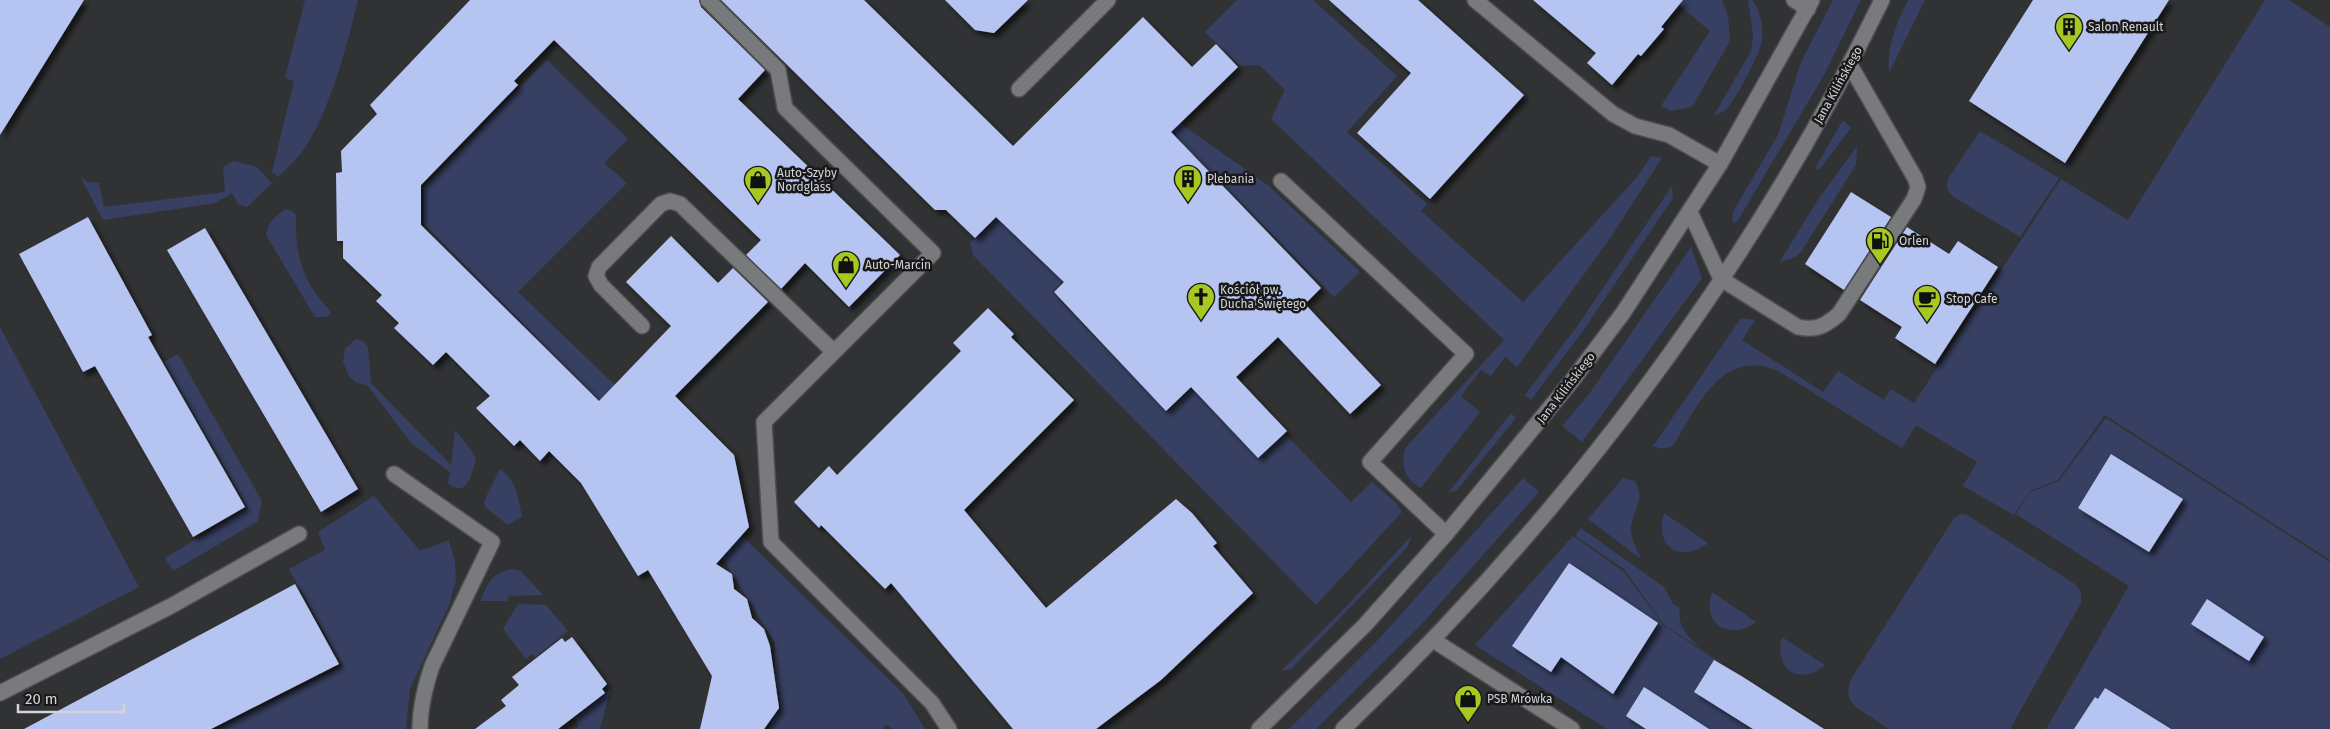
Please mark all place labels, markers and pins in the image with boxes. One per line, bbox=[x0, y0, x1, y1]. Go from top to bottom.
building icon: Salon Renault bbox=[2054, 12, 2084, 51]
place label: Salon Renault bbox=[2088, 20, 2164, 34]
building icon: Plebania bbox=[1173, 164, 1203, 203]
shop icon: Auto-Szyby Nordglass bbox=[743, 165, 773, 204]
place label: Auto-Szyby Nordglass bbox=[777, 166, 837, 194]
place label: Plebania bbox=[1207, 172, 1254, 186]
fuel station icon: Orlen bbox=[1865, 226, 1895, 265]
place label: Orlen bbox=[1899, 234, 1929, 248]
shop icon: Auto-Marcin bbox=[831, 250, 861, 289]
place label: Auto-Marcin bbox=[865, 258, 931, 272]
church icon: Kościół pw. Ducha Świętego bbox=[1186, 282, 1216, 321]
place label: Kościół pw. Ducha Świętego bbox=[1220, 283, 1306, 311]
cafe icon: Stop Cafe bbox=[1912, 284, 1942, 323]
place label: Stop Cafe bbox=[1946, 292, 1998, 306]
shop icon: PSB Mrówka bbox=[1453, 684, 1483, 723]
place label: PSB Mrówka bbox=[1487, 692, 1552, 706]

